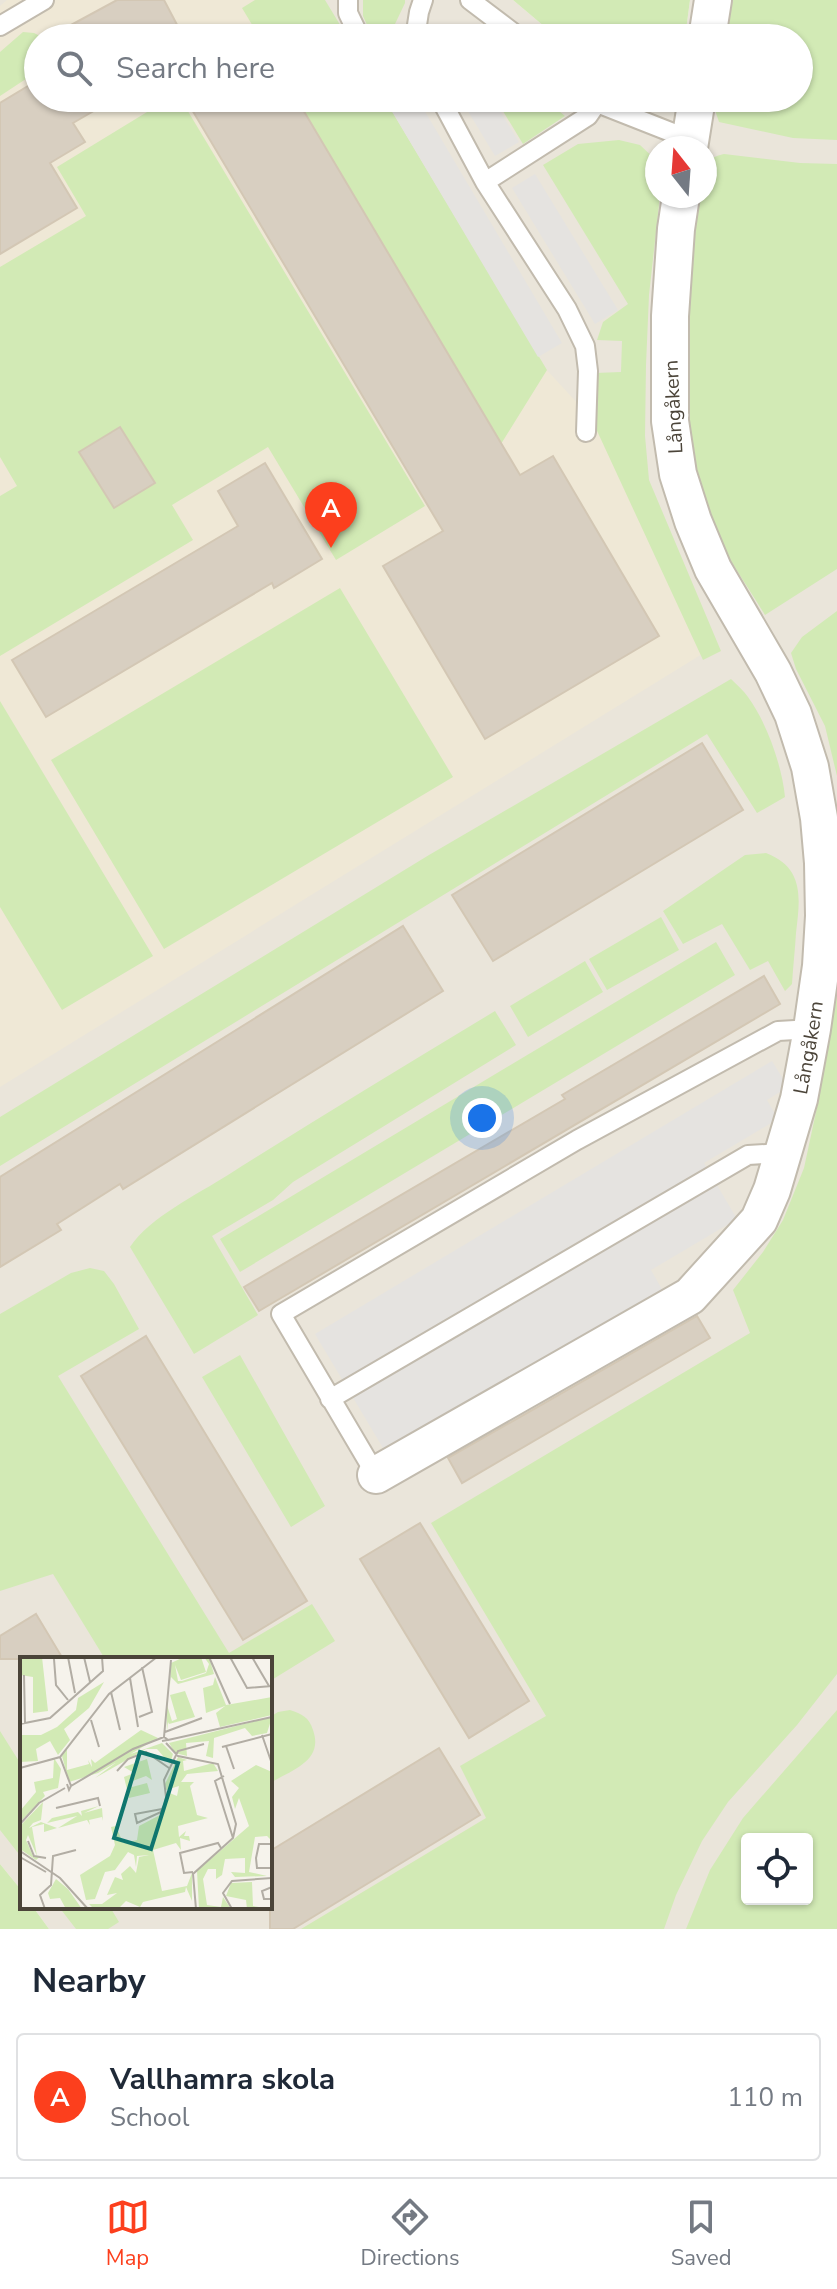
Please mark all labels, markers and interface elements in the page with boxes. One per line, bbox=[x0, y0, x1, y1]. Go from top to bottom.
search box bbox=[24, 24, 813, 112]
icon: search bbox=[52, 46, 96, 90]
text: Search here bbox=[116, 48, 275, 89]
north arrow bbox=[645, 136, 717, 208]
street label: Långåkern bbox=[658, 359, 689, 455]
pin: A bbox=[305, 482, 357, 548]
street label: Långåkern bbox=[787, 999, 830, 1096]
your location bbox=[462, 1098, 502, 1138]
inset map bbox=[20, 1657, 272, 1909]
map controls bbox=[741, 1833, 813, 1905]
button: locate bbox=[741, 1833, 813, 1905]
text: Nearby bbox=[32, 1958, 146, 2004]
text: Vallhamra skola bbox=[110, 2059, 335, 2100]
text: A bbox=[50, 2080, 70, 2115]
text: 110 m bbox=[727, 2080, 803, 2115]
text: School bbox=[110, 2100, 189, 2135]
tab: Map bbox=[106, 2195, 150, 2273]
tab: Directions bbox=[361, 2195, 460, 2273]
tab: Saved bbox=[671, 2195, 731, 2273]

